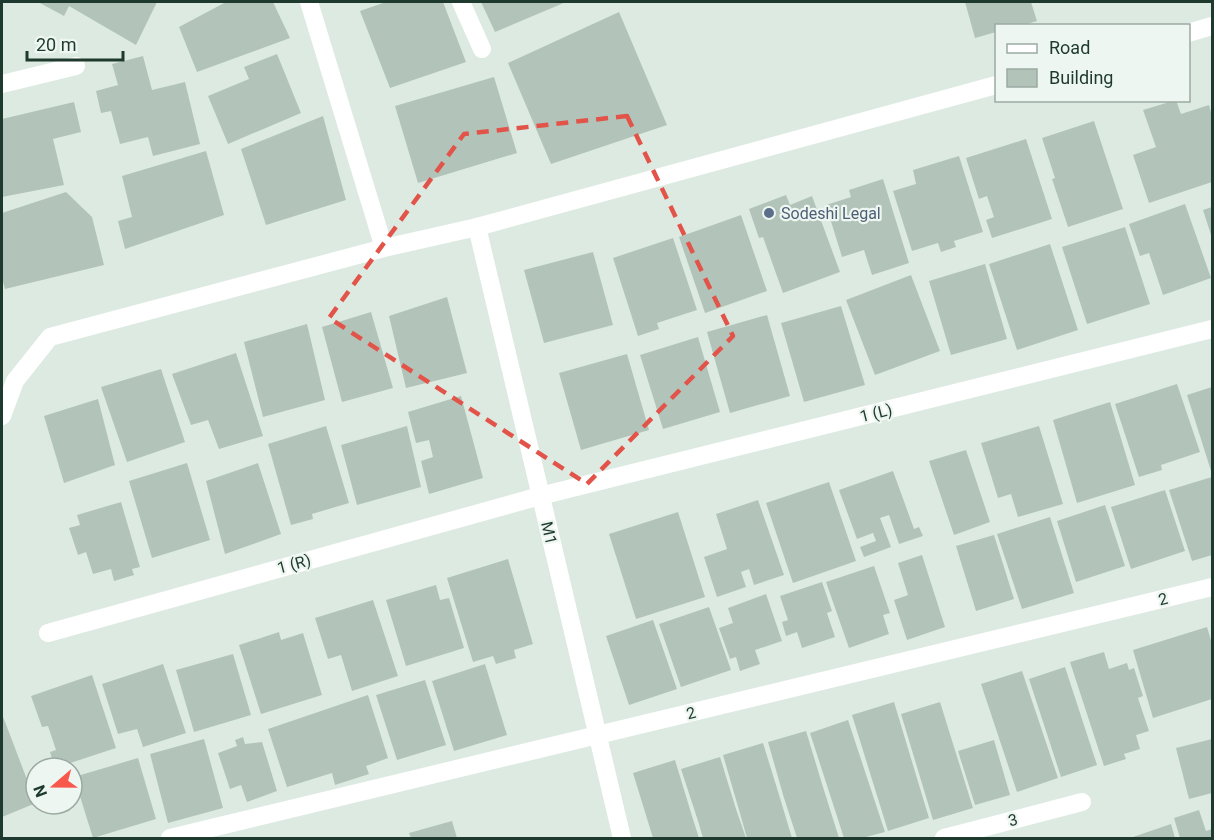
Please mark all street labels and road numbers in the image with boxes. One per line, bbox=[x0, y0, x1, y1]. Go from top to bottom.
street label: 1 (L) bbox=[858, 400, 894, 426]
street label: M1 bbox=[537, 520, 561, 546]
street label: 1 (R) bbox=[275, 550, 313, 578]
street label: 2 bbox=[1156, 589, 1170, 609]
street label: 2 bbox=[684, 703, 698, 723]
street label: 3 bbox=[1006, 810, 1020, 830]

